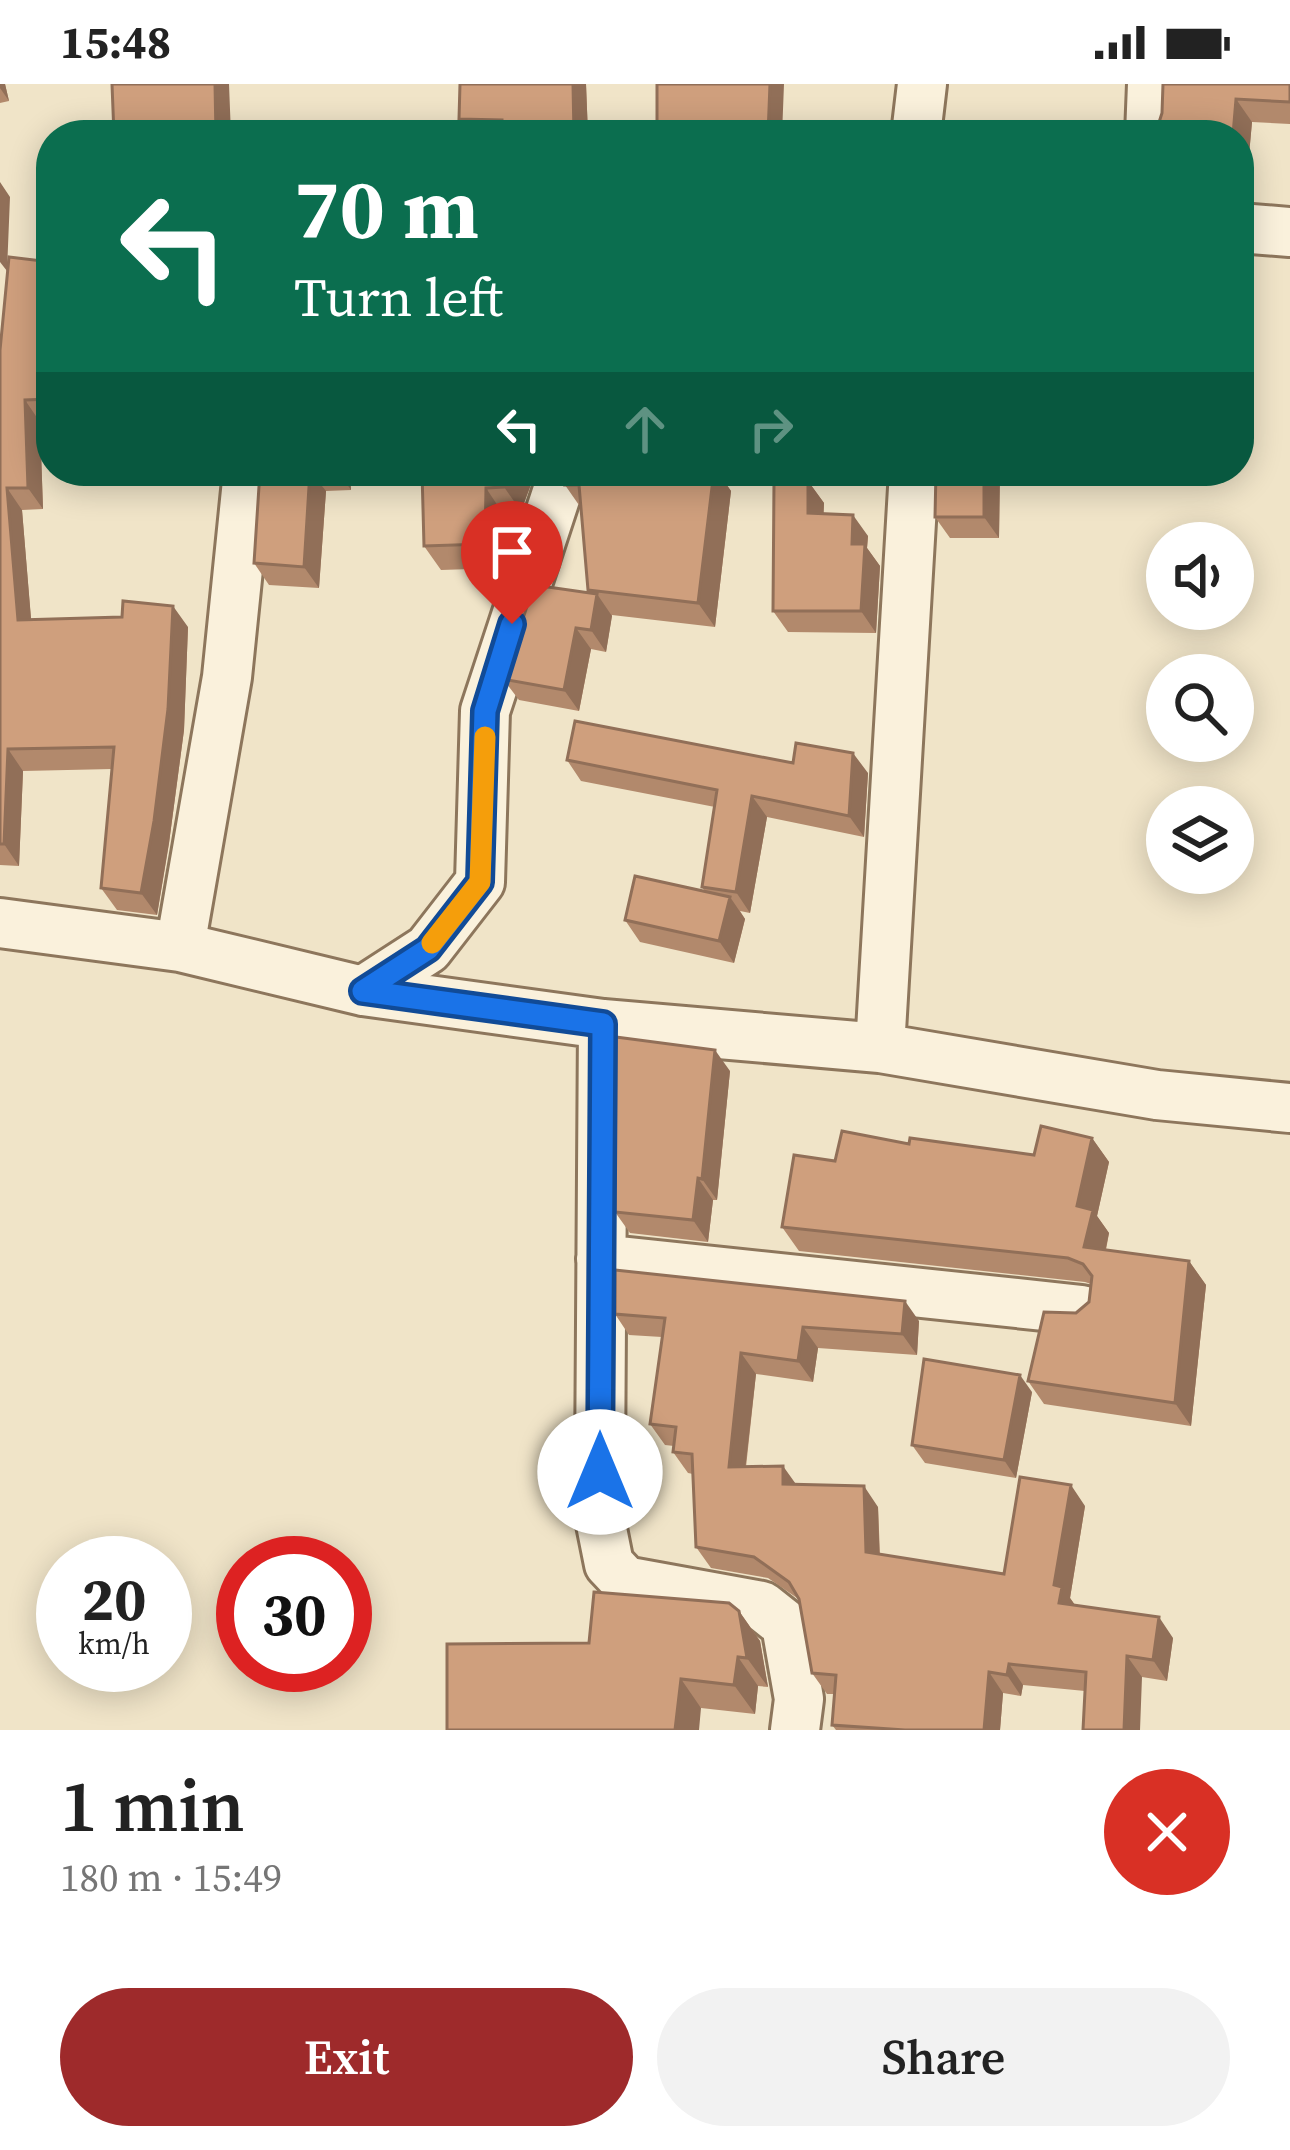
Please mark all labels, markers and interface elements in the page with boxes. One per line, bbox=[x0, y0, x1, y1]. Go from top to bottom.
text: 15:48 bbox=[60, 11, 171, 73]
text: 70 m bbox=[294, 151, 479, 266]
icon: left bbox=[96, 168, 252, 324]
text: Turn left bbox=[294, 260, 503, 334]
icon: left bbox=[486, 396, 552, 462]
icon: ahead bbox=[612, 396, 678, 462]
icon: right bbox=[738, 396, 804, 462]
pin bbox=[461, 501, 563, 624]
icon: arrive bbox=[479, 519, 545, 585]
map controls bbox=[1146, 522, 1254, 894]
button: sound bbox=[1146, 522, 1254, 630]
button: search bbox=[1146, 654, 1254, 762]
button: layers bbox=[1146, 786, 1254, 894]
position arrow bbox=[537, 1409, 663, 1535]
speed limit sign: 30 bbox=[216, 1536, 372, 1692]
text: 20 bbox=[81, 1558, 147, 1640]
text: km/h bbox=[78, 1623, 150, 1664]
text: 1 min bbox=[60, 1756, 245, 1855]
button: close bbox=[1104, 1769, 1230, 1895]
text: 180 m · 15:49 bbox=[60, 1851, 282, 1904]
button: Exit bbox=[60, 1988, 633, 2126]
button: Share bbox=[657, 1988, 1230, 2126]

